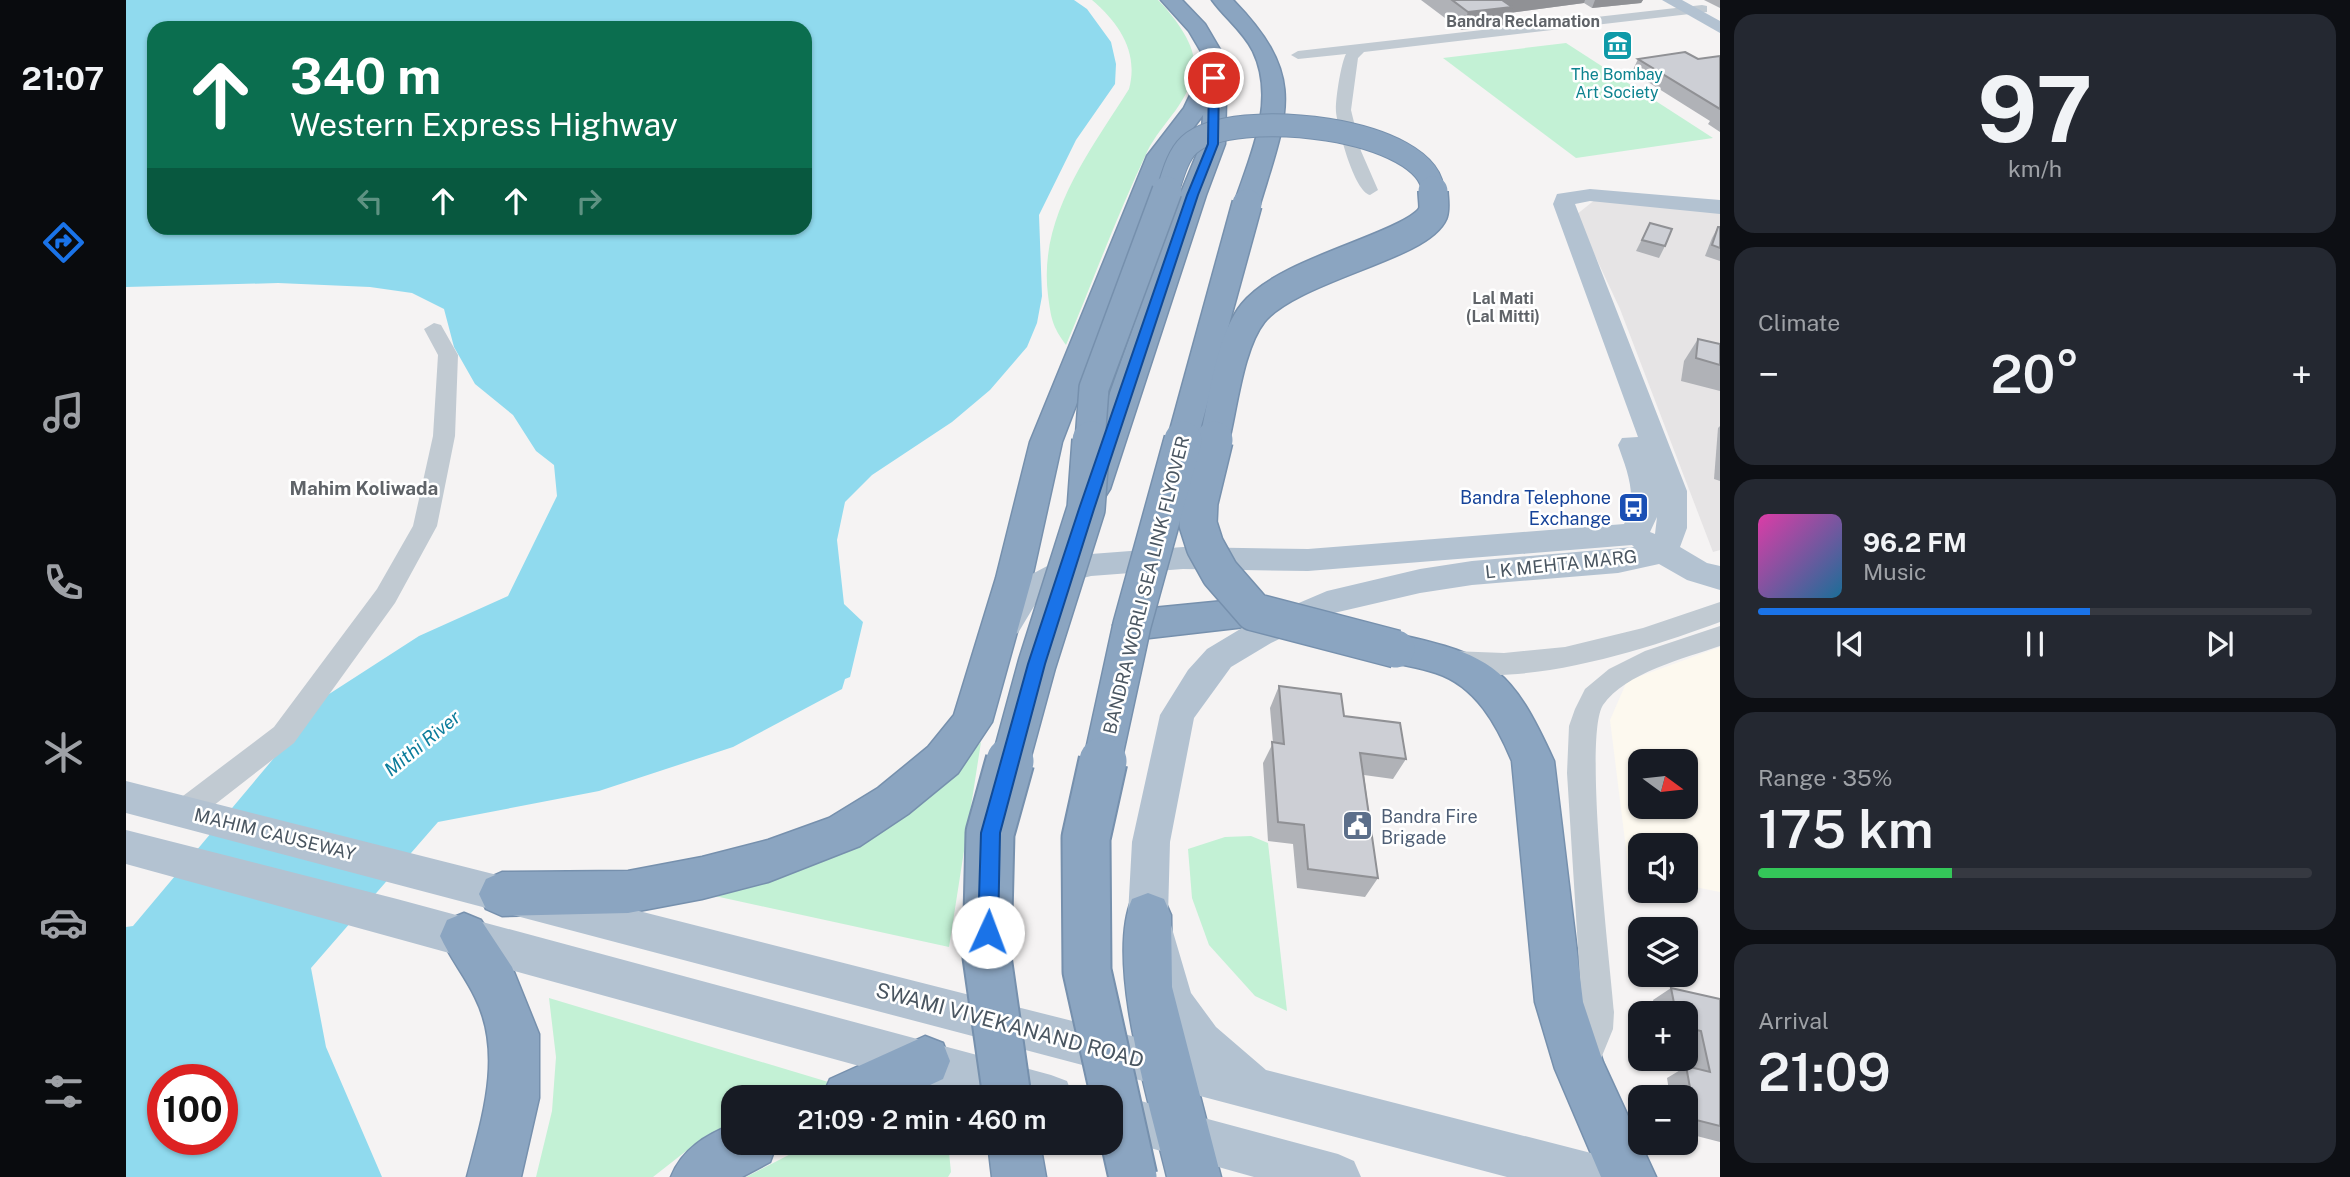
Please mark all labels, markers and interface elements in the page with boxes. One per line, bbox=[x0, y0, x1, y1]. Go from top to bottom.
district label: Bandra Reclamation bbox=[1446, 12, 1600, 31]
museum icon: The Bombay Art Society bbox=[1600, 28, 1634, 62]
text: 340 m bbox=[290, 47, 441, 105]
pin bbox=[1184, 48, 1244, 108]
icon: ahead bbox=[175, 49, 266, 140]
text: 97 bbox=[1977, 56, 2093, 162]
icon: arrive bbox=[1195, 59, 1233, 97]
text: 21:07 bbox=[22, 60, 104, 97]
place label: The Bombay Art Society bbox=[1571, 65, 1663, 102]
text: Western Express Highway bbox=[290, 106, 678, 143]
text: km/h bbox=[2008, 155, 2062, 182]
icon: left bbox=[351, 182, 389, 220]
icon: ahead bbox=[424, 182, 462, 220]
icon: ahead bbox=[497, 182, 535, 220]
icon: right bbox=[570, 182, 608, 220]
icon: directions bbox=[39, 218, 88, 267]
district label: Lal Mati (Lal Mitti) bbox=[1466, 289, 1540, 326]
text: Climate bbox=[1758, 309, 1840, 336]
text: 20° bbox=[1990, 344, 2080, 405]
text: − bbox=[1758, 352, 1779, 397]
text: + bbox=[2291, 352, 2312, 397]
icon: music bbox=[39, 388, 88, 437]
street label: BANDRA WORLI SEA LINK FLYOVER bbox=[1099, 434, 1193, 736]
district label: Mahim Koliwada bbox=[290, 477, 438, 499]
place label: Bandra Telephone Exchange bbox=[1460, 487, 1611, 529]
bus stop icon: Bandra Telephone Exchange bbox=[1617, 490, 1651, 524]
text: 96.2 FM bbox=[1863, 527, 1967, 558]
street label: L K MEHTA MARG bbox=[1484, 546, 1638, 582]
icon: phone bbox=[39, 558, 88, 607]
text: Music bbox=[1863, 558, 1927, 585]
icon: previous bbox=[1831, 625, 1869, 663]
icon: pause bbox=[2016, 625, 2054, 663]
icon: next bbox=[2201, 625, 2239, 663]
water label: Mithi River bbox=[380, 705, 465, 780]
icon: climate bbox=[39, 728, 88, 777]
north arrow bbox=[1628, 749, 1698, 819]
map controls bbox=[1628, 749, 1698, 1155]
text: Range · 35% bbox=[1758, 764, 1892, 791]
text: 175 km bbox=[1758, 799, 1934, 860]
street label: MAHIM CAUSEWAY bbox=[192, 804, 358, 864]
place label: Bandra Fire Brigade bbox=[1381, 806, 1478, 848]
public building icon: Bandra Fire Brigade bbox=[1341, 809, 1375, 843]
button: sound bbox=[1628, 833, 1698, 903]
position arrow bbox=[951, 895, 1025, 969]
icon: car bbox=[39, 898, 88, 947]
button: layers bbox=[1628, 917, 1698, 987]
street label: SWAMI VIVEKANAND ROAD bbox=[873, 977, 1147, 1073]
button: + bbox=[1628, 1001, 1698, 1071]
text: Arrival bbox=[1758, 1007, 1829, 1034]
text: 21:09 bbox=[1758, 1042, 1891, 1103]
speed limit sign: 100 bbox=[147, 1064, 238, 1155]
icon: filters bbox=[39, 1067, 88, 1116]
button: − bbox=[1628, 1085, 1698, 1155]
text: 21:09 · 2 min · 460 m bbox=[798, 1104, 1046, 1135]

